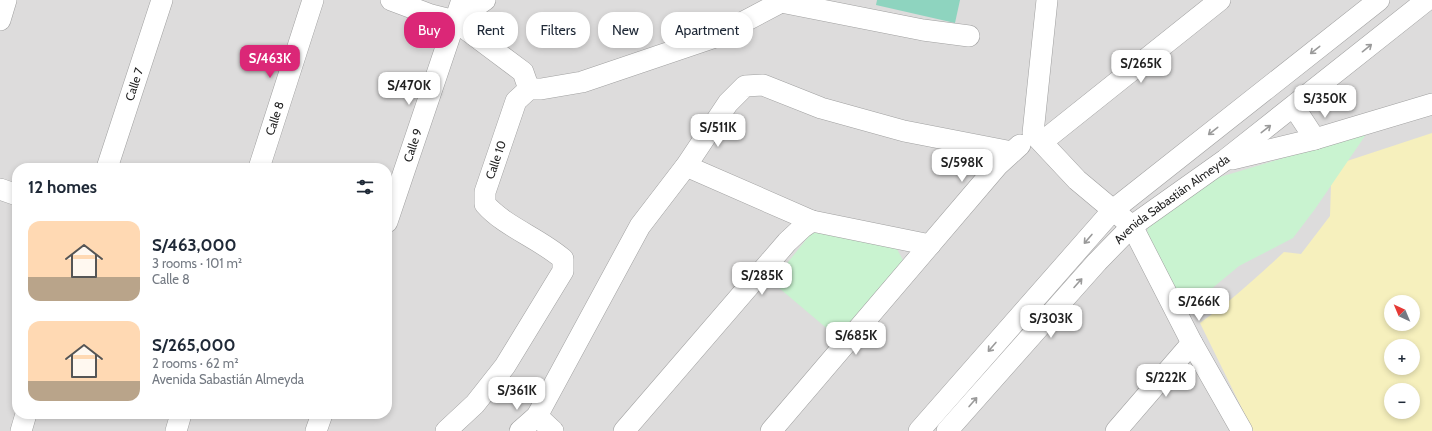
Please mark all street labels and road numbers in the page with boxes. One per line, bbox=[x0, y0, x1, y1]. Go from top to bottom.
street label: Calle 7 bbox=[122, 66, 146, 103]
street label: Calle 8 bbox=[262, 99, 287, 137]
street label: Calle 9 bbox=[400, 126, 425, 164]
street label: Calle 10 bbox=[482, 138, 509, 181]
street label: Avenida Sabastián Almeyda bbox=[1111, 151, 1233, 247]

